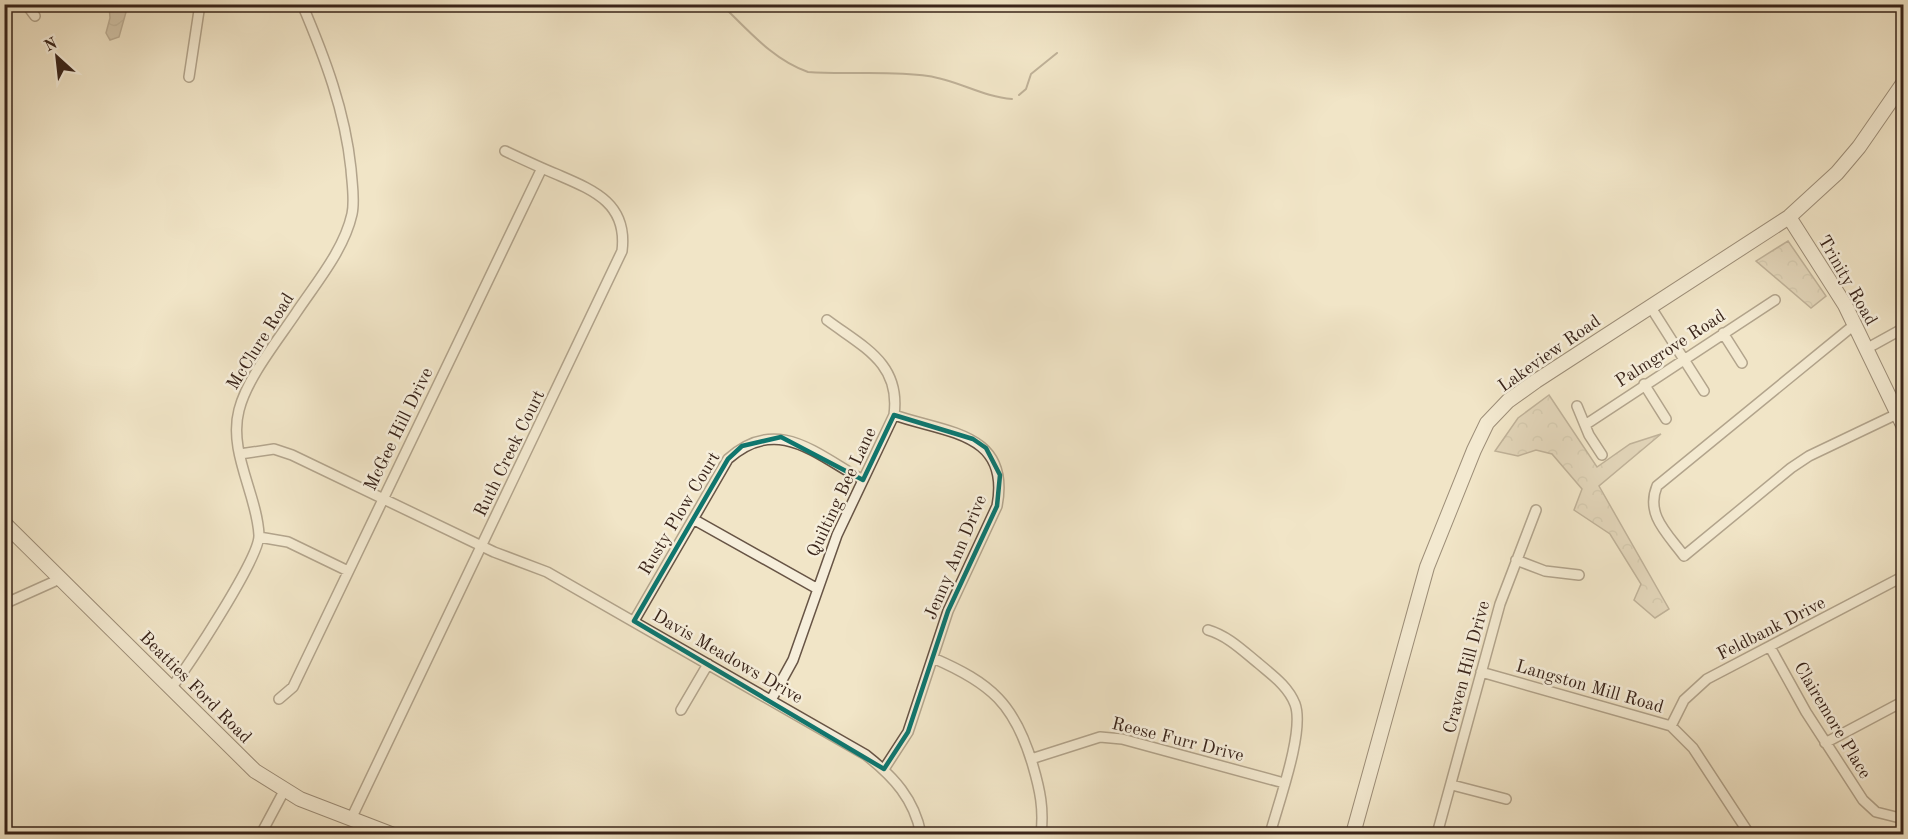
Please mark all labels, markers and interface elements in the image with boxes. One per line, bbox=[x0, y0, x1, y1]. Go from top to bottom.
north arrow bbox=[27, 27, 87, 87]
text: N bbox=[42, 35, 61, 55]
street label: Trinity Road bbox=[1814, 232, 1880, 329]
street label: McClure Road bbox=[224, 290, 298, 393]
street label: Palmgrove Road bbox=[1612, 307, 1729, 391]
street label: Lakeview Road bbox=[1495, 312, 1604, 396]
street label: McGee Hill Drive bbox=[361, 365, 436, 494]
street label: Ruth Creek Court bbox=[471, 387, 548, 520]
street label: Quilting Bee Lane bbox=[804, 425, 880, 560]
street label: Rusty Plow Court bbox=[636, 449, 724, 578]
street label: Jenny Ann Drive bbox=[922, 492, 990, 622]
street label: Feldbank Drive bbox=[1714, 594, 1828, 664]
street label: Craven Hill Drive bbox=[1441, 599, 1493, 736]
street label: Davis Meadows Drive bbox=[649, 607, 806, 707]
street label: Beatties Ford Road bbox=[136, 628, 255, 747]
street label: Langston Mill Road bbox=[1514, 657, 1666, 717]
street label: Clairemore Place bbox=[1790, 659, 1874, 782]
street label: Reese Furr Drive bbox=[1110, 715, 1246, 765]

